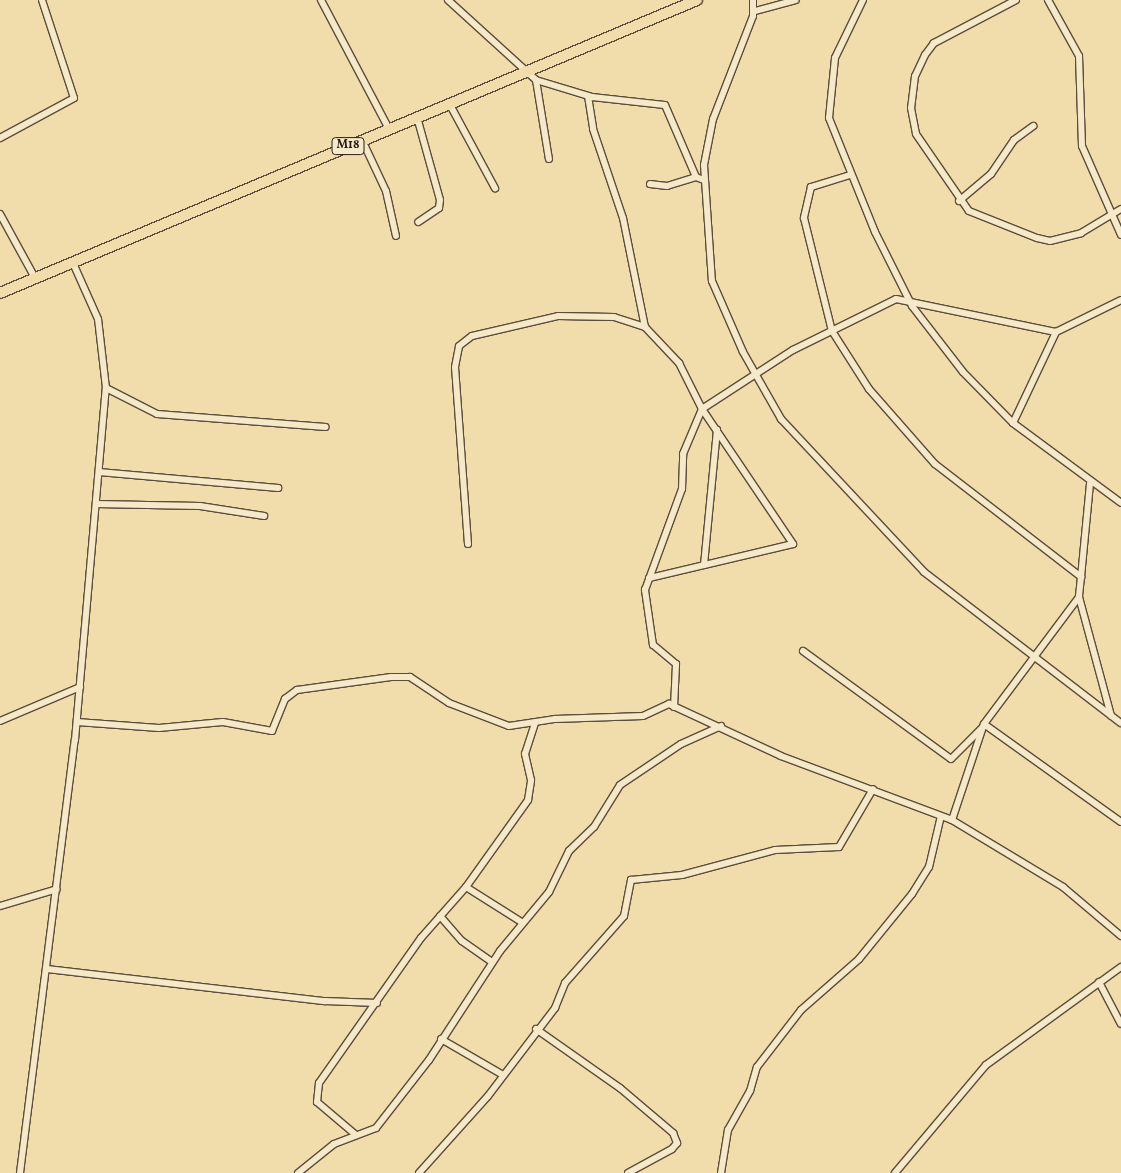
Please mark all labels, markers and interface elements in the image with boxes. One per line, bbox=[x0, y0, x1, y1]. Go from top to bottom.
road number: M18 bbox=[330, 136, 366, 156]

